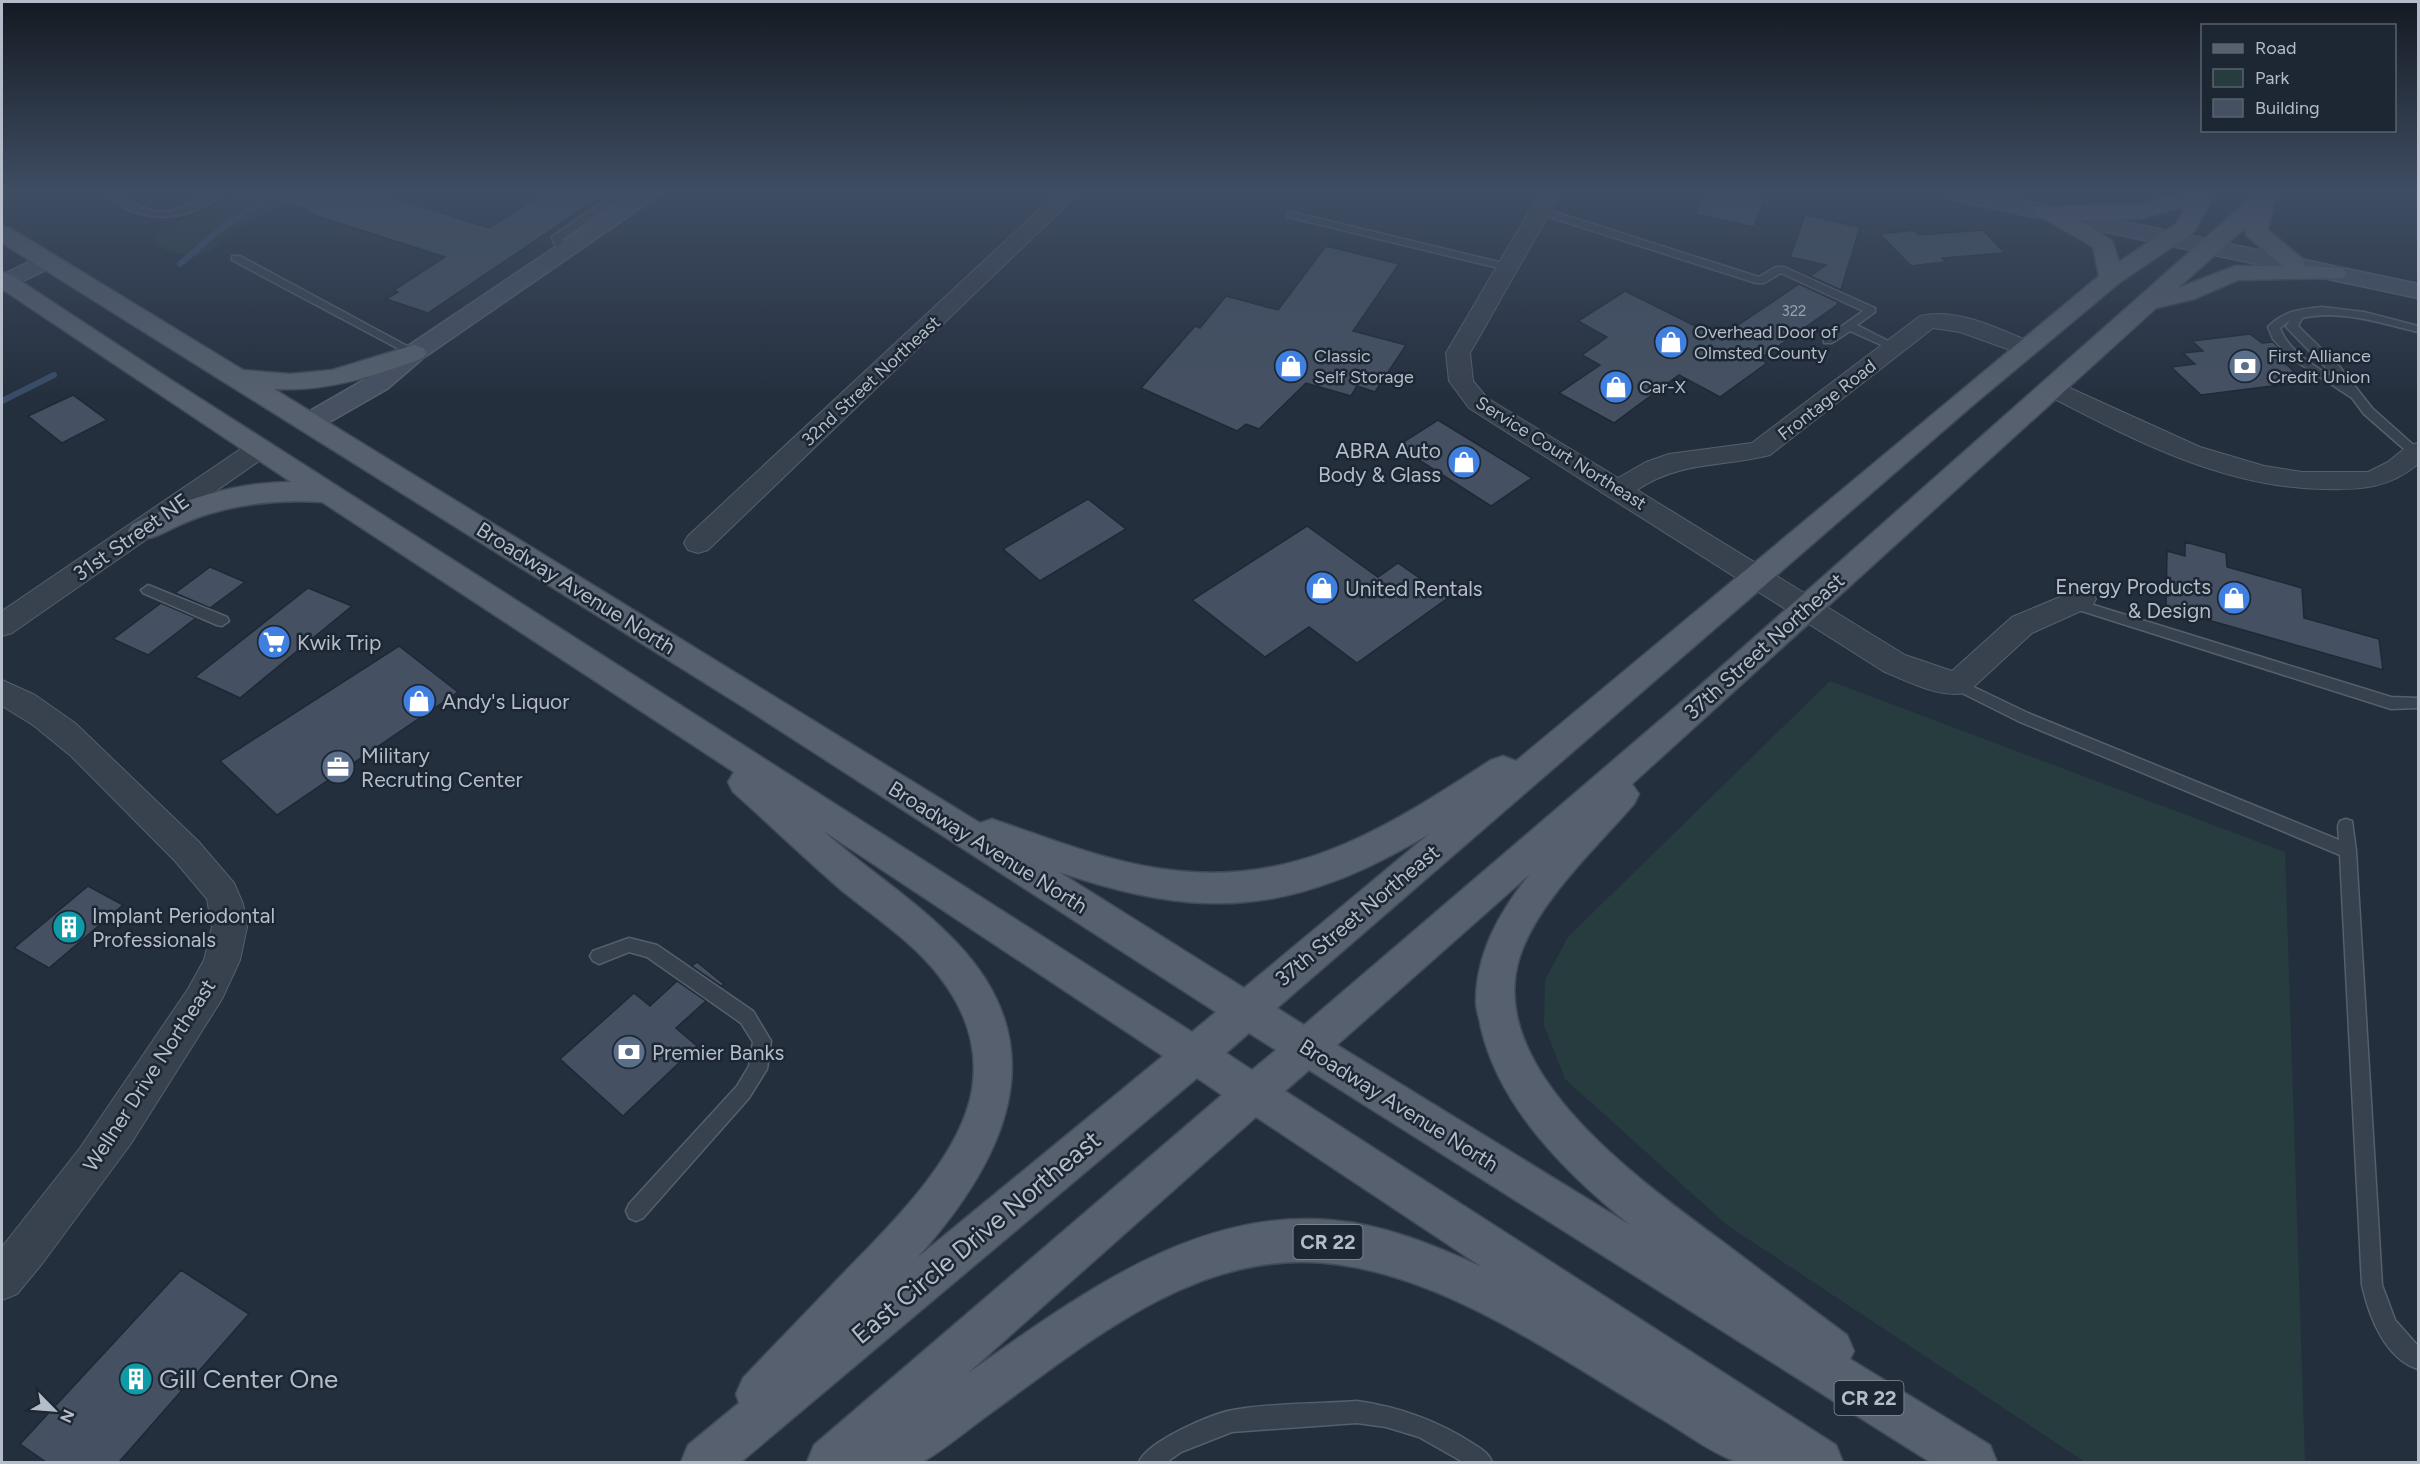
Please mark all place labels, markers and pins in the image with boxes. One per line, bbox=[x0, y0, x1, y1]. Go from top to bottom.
place label: Overhead Door of Olmsted County bbox=[1694, 321, 1838, 364]
shop icon: Overhead Door of Olmsted County bbox=[1653, 324, 1689, 360]
place label: Classic Self Storage bbox=[1314, 345, 1414, 388]
place label: First Alliance Credit Union bbox=[2268, 345, 2371, 388]
shop icon: Classic Self Storage bbox=[1273, 348, 1309, 384]
bank icon: First Alliance Credit Union bbox=[2227, 348, 2263, 384]
shop icon: Car-X bbox=[1598, 369, 1634, 405]
place label: Car-X bbox=[1639, 376, 1686, 398]
place label: ABRA Auto Body & Glass bbox=[1318, 438, 1441, 487]
shop icon: ABRA Auto Body & Glass bbox=[1446, 444, 1482, 480]
shop icon: United Rentals bbox=[1304, 570, 1340, 606]
place label: Energy Products & Design bbox=[2055, 574, 2211, 623]
place label: United Rentals bbox=[1345, 576, 1483, 601]
shop icon: Energy Products & Design bbox=[2216, 580, 2252, 616]
supermarket icon: Kwik Trip bbox=[256, 624, 292, 660]
place label: Kwik Trip bbox=[297, 630, 381, 655]
shop icon: Andy's Liquor bbox=[401, 683, 437, 719]
place label: Andy's Liquor bbox=[442, 689, 569, 714]
place label: Military Recruting Center bbox=[361, 743, 523, 792]
office icon: Military Recruting Center bbox=[320, 749, 356, 785]
place label: Implant Periodontal Professionals bbox=[92, 903, 275, 952]
building icon: Implant Periodontal Professionals bbox=[51, 909, 87, 945]
bank icon: Premier Banks bbox=[611, 1034, 647, 1070]
place label: Premier Banks bbox=[652, 1040, 784, 1065]
building icon: Gill Center One bbox=[118, 1361, 154, 1397]
place label: Gill Center One bbox=[159, 1363, 338, 1395]

